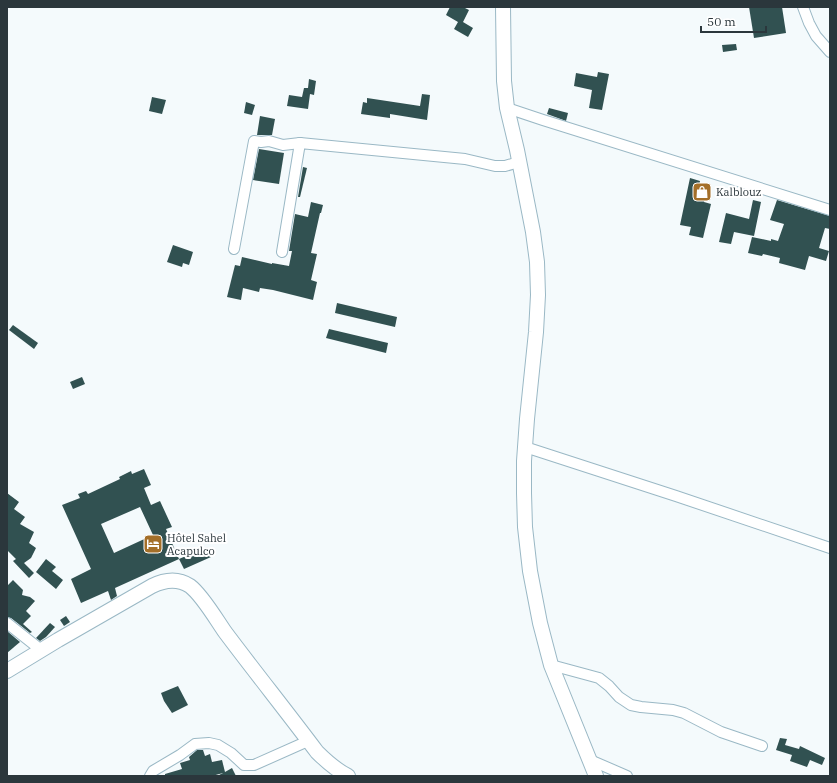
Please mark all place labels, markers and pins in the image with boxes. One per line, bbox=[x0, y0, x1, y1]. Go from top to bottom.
shop icon: Kalblouz bbox=[691, 181, 713, 203]
place label: Kalblouz bbox=[716, 185, 762, 199]
place label: Hôtel Sahel Acapulco bbox=[167, 531, 226, 558]
hotel icon: Hôtel Sahel Acapulco bbox=[142, 533, 164, 555]

